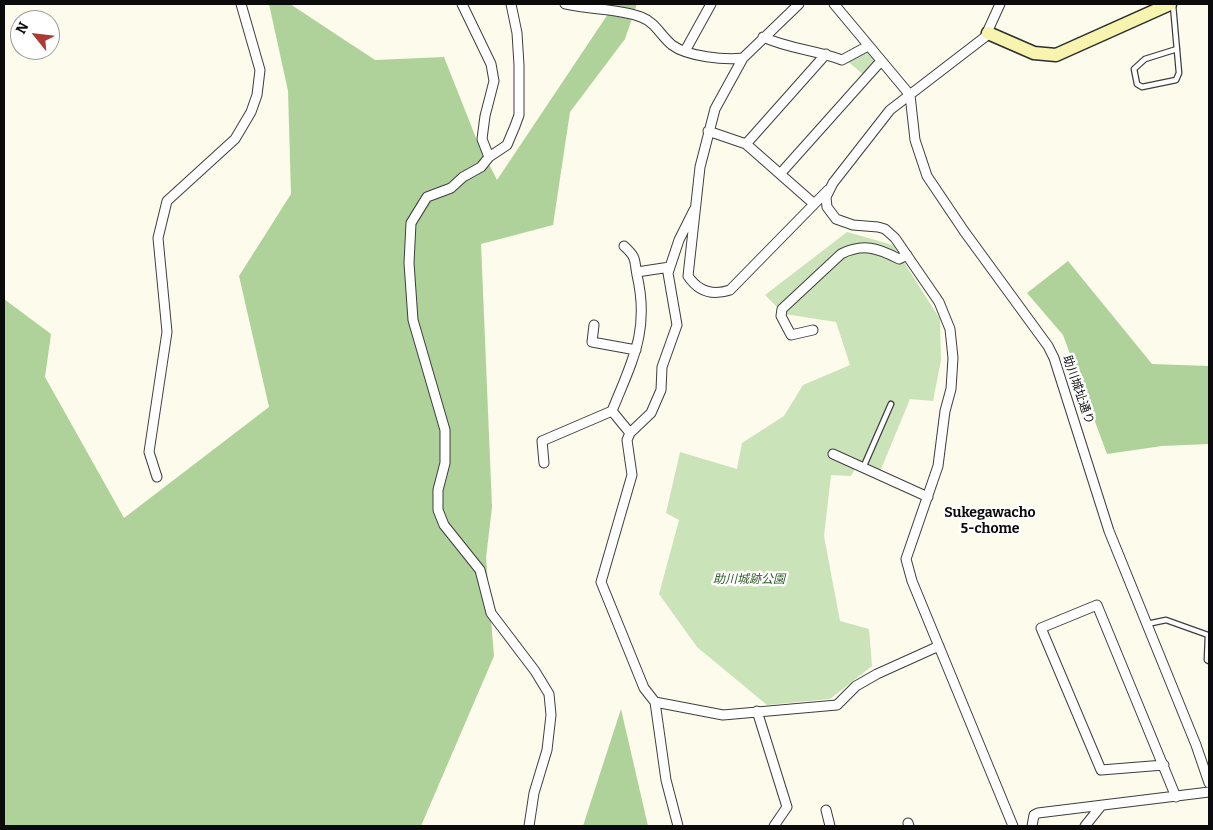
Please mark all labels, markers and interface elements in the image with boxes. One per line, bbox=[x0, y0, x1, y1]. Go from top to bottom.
north arrow bbox=[10, 10, 60, 60]
text: N bbox=[12, 19, 32, 37]
street label: 助川城址通り bbox=[1059, 354, 1097, 426]
district label: Sukegawacho 5-chome bbox=[944, 505, 1036, 538]
park label: 助川城跡公園 bbox=[713, 573, 785, 587]

